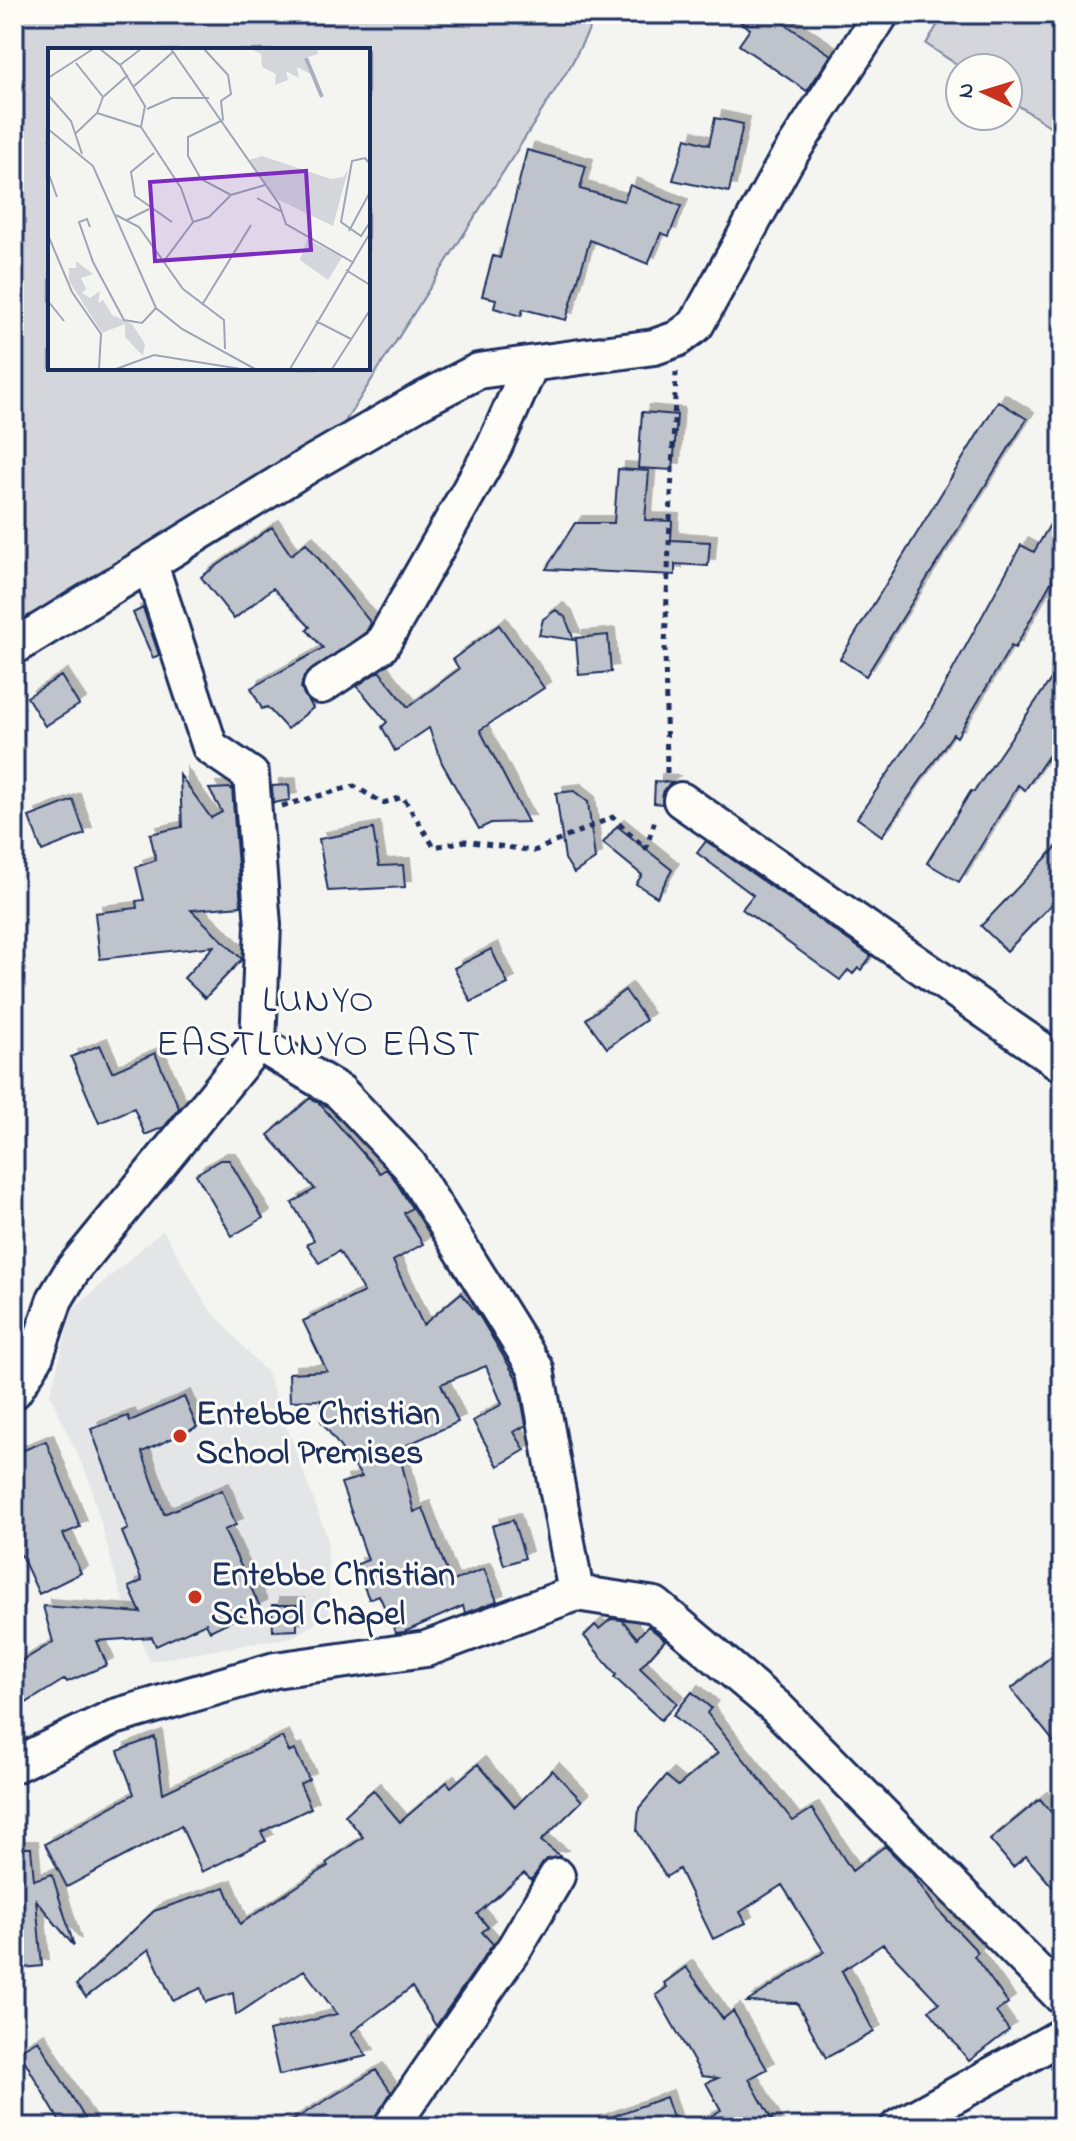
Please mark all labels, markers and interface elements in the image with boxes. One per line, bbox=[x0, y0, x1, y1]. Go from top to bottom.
inset map bbox=[48, 48, 370, 370]
north arrow bbox=[944, 52, 1024, 132]
text: N bbox=[951, 82, 984, 99]
district label: LUNYO EASTLUNYO EAST bbox=[156, 974, 482, 1074]
place label: Entebbe Christian School Premises bbox=[196, 1391, 440, 1480]
marker: Entebbe Christian School Premises bbox=[171, 1427, 189, 1445]
place label: Entebbe Christian School Chapel bbox=[211, 1552, 455, 1641]
marker: Entebbe Christian School Chapel bbox=[186, 1588, 204, 1606]

